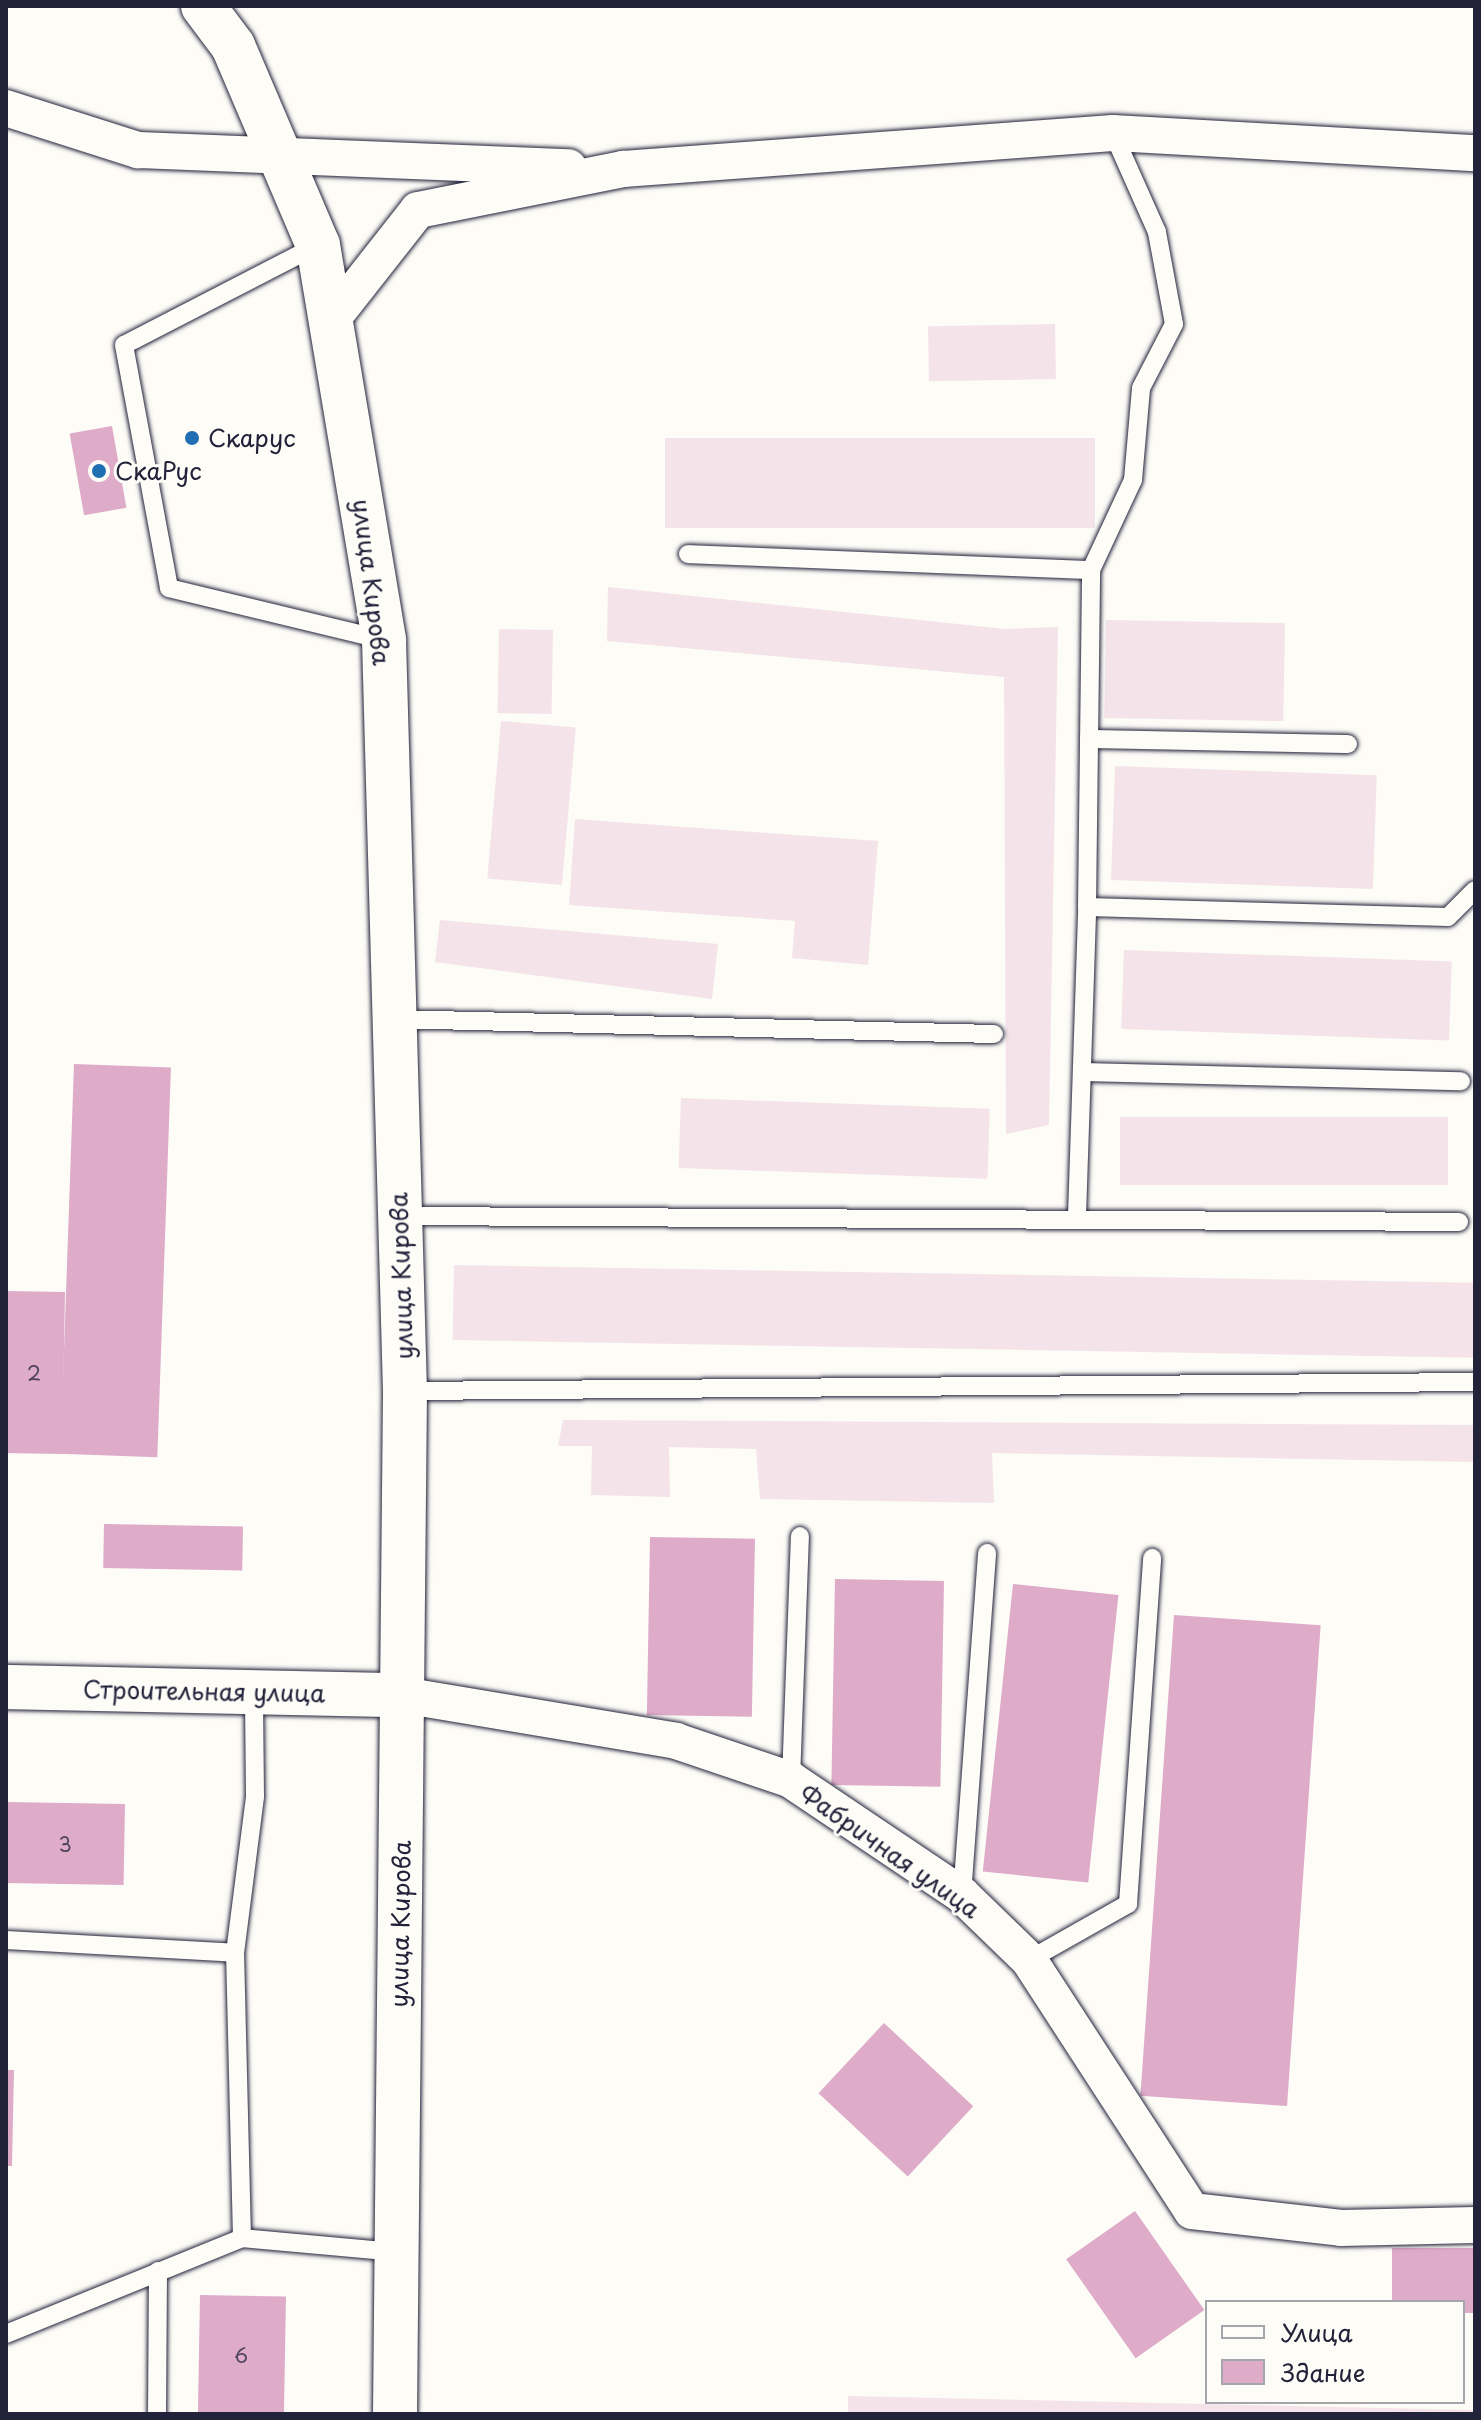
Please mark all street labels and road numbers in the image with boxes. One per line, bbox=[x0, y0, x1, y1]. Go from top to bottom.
street label: улица Кирова bbox=[347, 497, 397, 667]
street label: улица Кирова bbox=[384, 1192, 418, 1360]
street label: Строительная улица bbox=[82, 1674, 326, 1708]
street label: Фабричная улица bbox=[794, 1778, 986, 1924]
street label: улица Кирова bbox=[384, 1840, 416, 2008]

